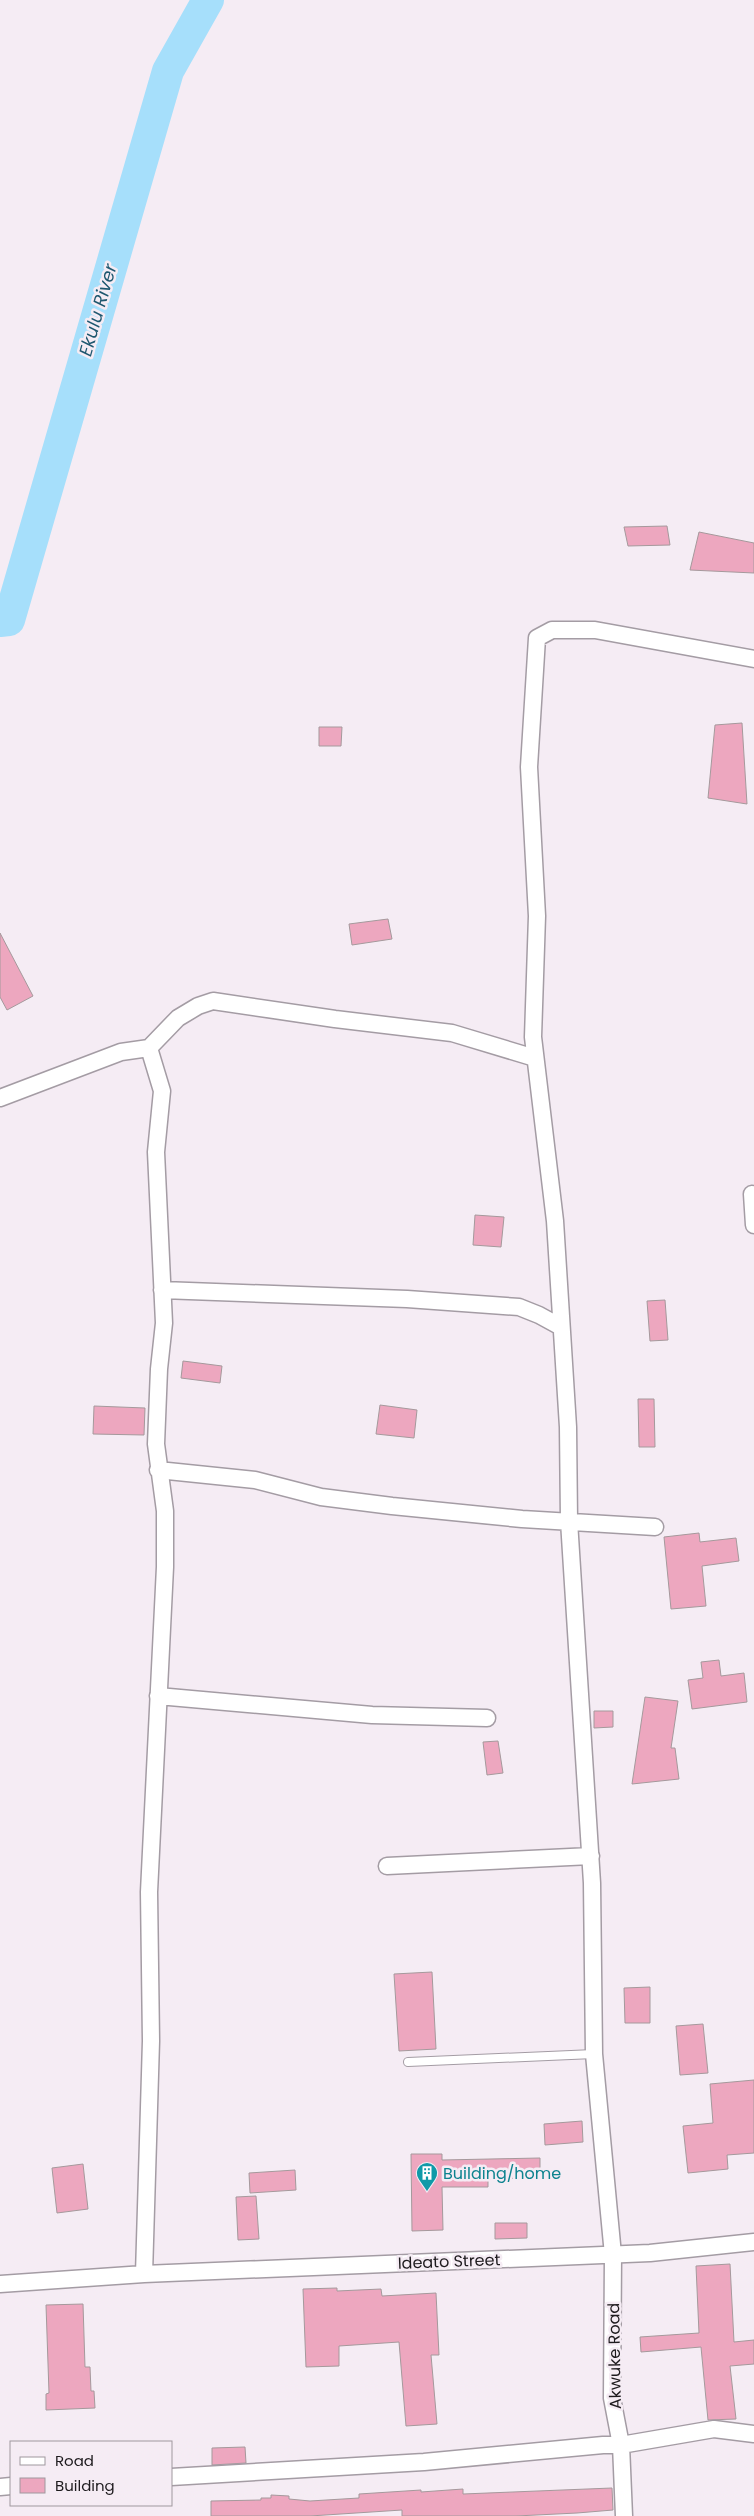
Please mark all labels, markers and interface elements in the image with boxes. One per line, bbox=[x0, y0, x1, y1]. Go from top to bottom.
water label: Ekulu River bbox=[72, 260, 123, 359]
building icon: Building/home bbox=[415, 2161, 439, 2192]
place label: Building/home bbox=[443, 2162, 561, 2185]
street label: Ideato Street bbox=[397, 2248, 501, 2275]
street label: Akwuke Road bbox=[602, 2303, 627, 2409]
legend bbox=[10, 2441, 172, 2506]
text: Road bbox=[55, 2450, 94, 2471]
text: Building bbox=[55, 2475, 115, 2496]

